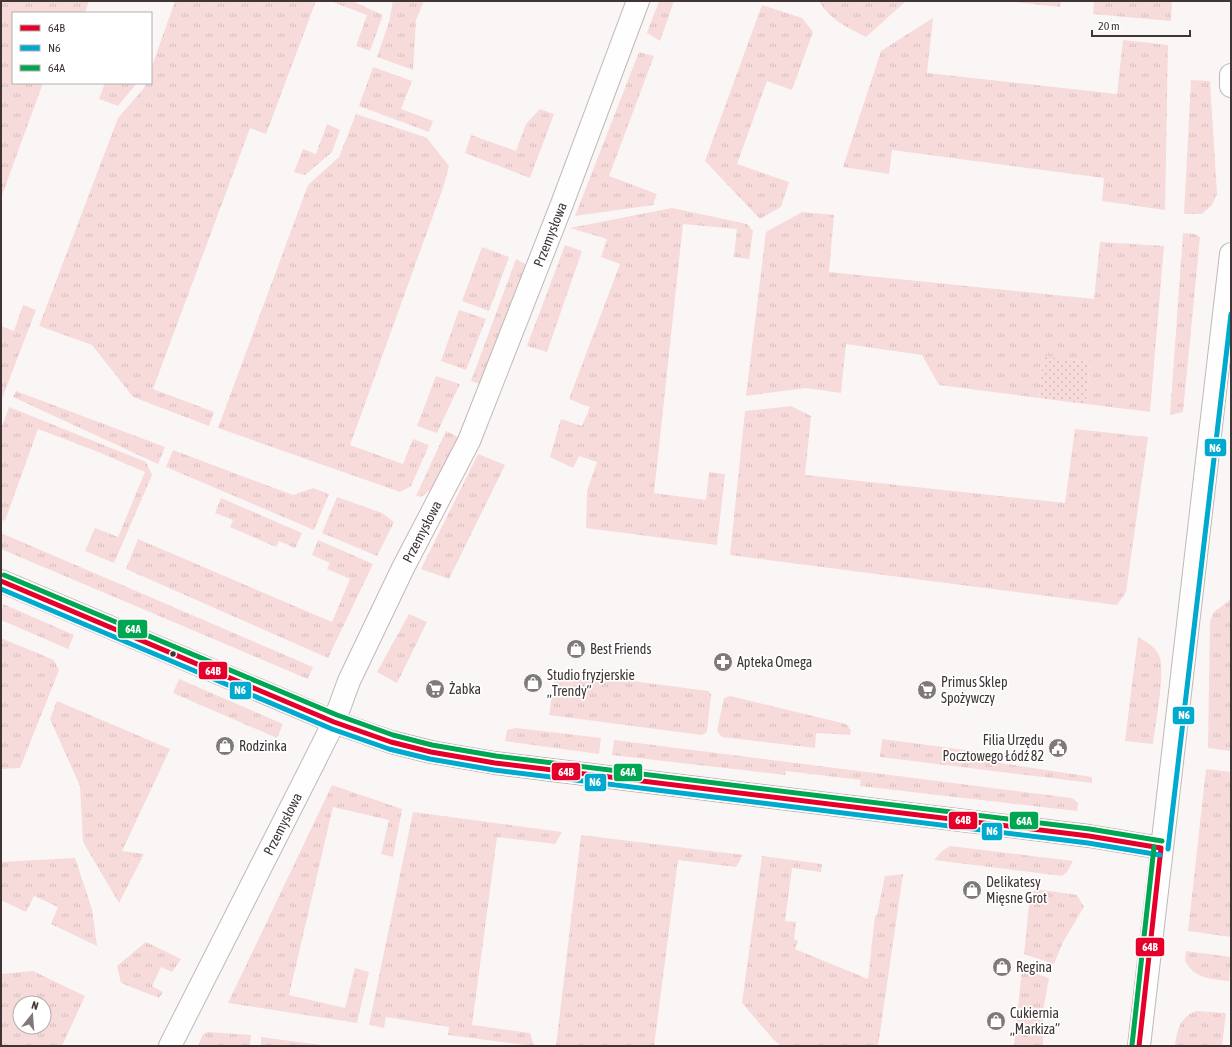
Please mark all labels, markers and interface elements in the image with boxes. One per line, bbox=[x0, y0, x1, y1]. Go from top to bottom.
legend bbox=[12, 12, 152, 84]
scale bar bbox=[1092, 12, 1190, 38]
text: 20 m bbox=[1098, 19, 1120, 33]
text: 64B bbox=[48, 21, 65, 35]
text: N6 bbox=[48, 41, 61, 55]
text: 64A bbox=[48, 61, 65, 75]
street label: Przemysłowa bbox=[530, 200, 570, 269]
line badge: N6 bbox=[1204, 438, 1227, 457]
text: N6 bbox=[1209, 442, 1221, 454]
street label: Przemysłowa bbox=[399, 498, 445, 565]
line badge: 64A bbox=[117, 619, 148, 639]
text: 64A bbox=[125, 623, 141, 635]
shop icon: Best Friends bbox=[565, 638, 587, 660]
place label: Best Friends bbox=[590, 641, 651, 657]
unlabelled marker bbox=[168, 649, 178, 659]
pharmacy icon: Apteka Omega bbox=[712, 651, 734, 673]
place label: Apteka Omega bbox=[737, 654, 812, 670]
line badge: 64B bbox=[198, 661, 228, 680]
text: 64B bbox=[205, 665, 222, 677]
place label: Studio fryzjerskie „Trendy” bbox=[547, 667, 635, 699]
shop icon: Studio fryzjerskie „Trendy” bbox=[522, 672, 544, 694]
place label: Primus Sklep Spożywczy bbox=[941, 674, 1008, 706]
supermarket icon: Żabka bbox=[424, 678, 446, 700]
supermarket icon: Primus Sklep Spożywczy bbox=[916, 679, 938, 701]
line badge: N6 bbox=[229, 681, 252, 700]
place label: Żabka bbox=[449, 681, 481, 697]
text: N6 bbox=[234, 684, 246, 696]
line badge: N6 bbox=[1172, 706, 1195, 725]
text: N6 bbox=[1178, 709, 1190, 721]
place label: Filia Urzędu Pocztowego Łódź 82 bbox=[943, 732, 1044, 764]
shop icon: Rodzinka bbox=[214, 735, 236, 757]
public building icon: Filia Urzędu Pocztowego Łódź 82 bbox=[1047, 737, 1069, 759]
place label: Rodzinka bbox=[239, 738, 287, 754]
line badge: 64B bbox=[551, 762, 581, 781]
line badge: 64A bbox=[613, 763, 643, 782]
text: 64B bbox=[558, 766, 575, 778]
text: 64A bbox=[620, 766, 636, 778]
line badge: N6 bbox=[584, 773, 607, 792]
text: N6 bbox=[589, 776, 601, 788]
street label: Przemysłowa bbox=[260, 790, 305, 858]
line badge: 64B bbox=[948, 811, 978, 830]
line badge: 64A bbox=[1009, 811, 1039, 830]
text: 64B bbox=[955, 814, 972, 826]
text: 64A bbox=[1016, 815, 1032, 827]
line badge: N6 bbox=[981, 822, 1003, 841]
text: N6 bbox=[986, 825, 998, 837]
place label: Delikatesy Mięsne Grot bbox=[986, 874, 1047, 906]
shop icon: Delikatesy Mięsne Grot bbox=[961, 879, 983, 901]
line badge: 64B bbox=[1135, 937, 1165, 957]
text: 64B bbox=[1142, 941, 1159, 953]
shop icon: Regina bbox=[991, 956, 1013, 978]
place label: Regina bbox=[1016, 959, 1052, 975]
north arrow bbox=[12, 995, 52, 1035]
text: N bbox=[30, 999, 40, 1012]
place label: Cukiernia „Markiza” bbox=[1010, 1005, 1060, 1037]
shop icon: Cukiernia „Markiza” bbox=[985, 1010, 1007, 1032]

